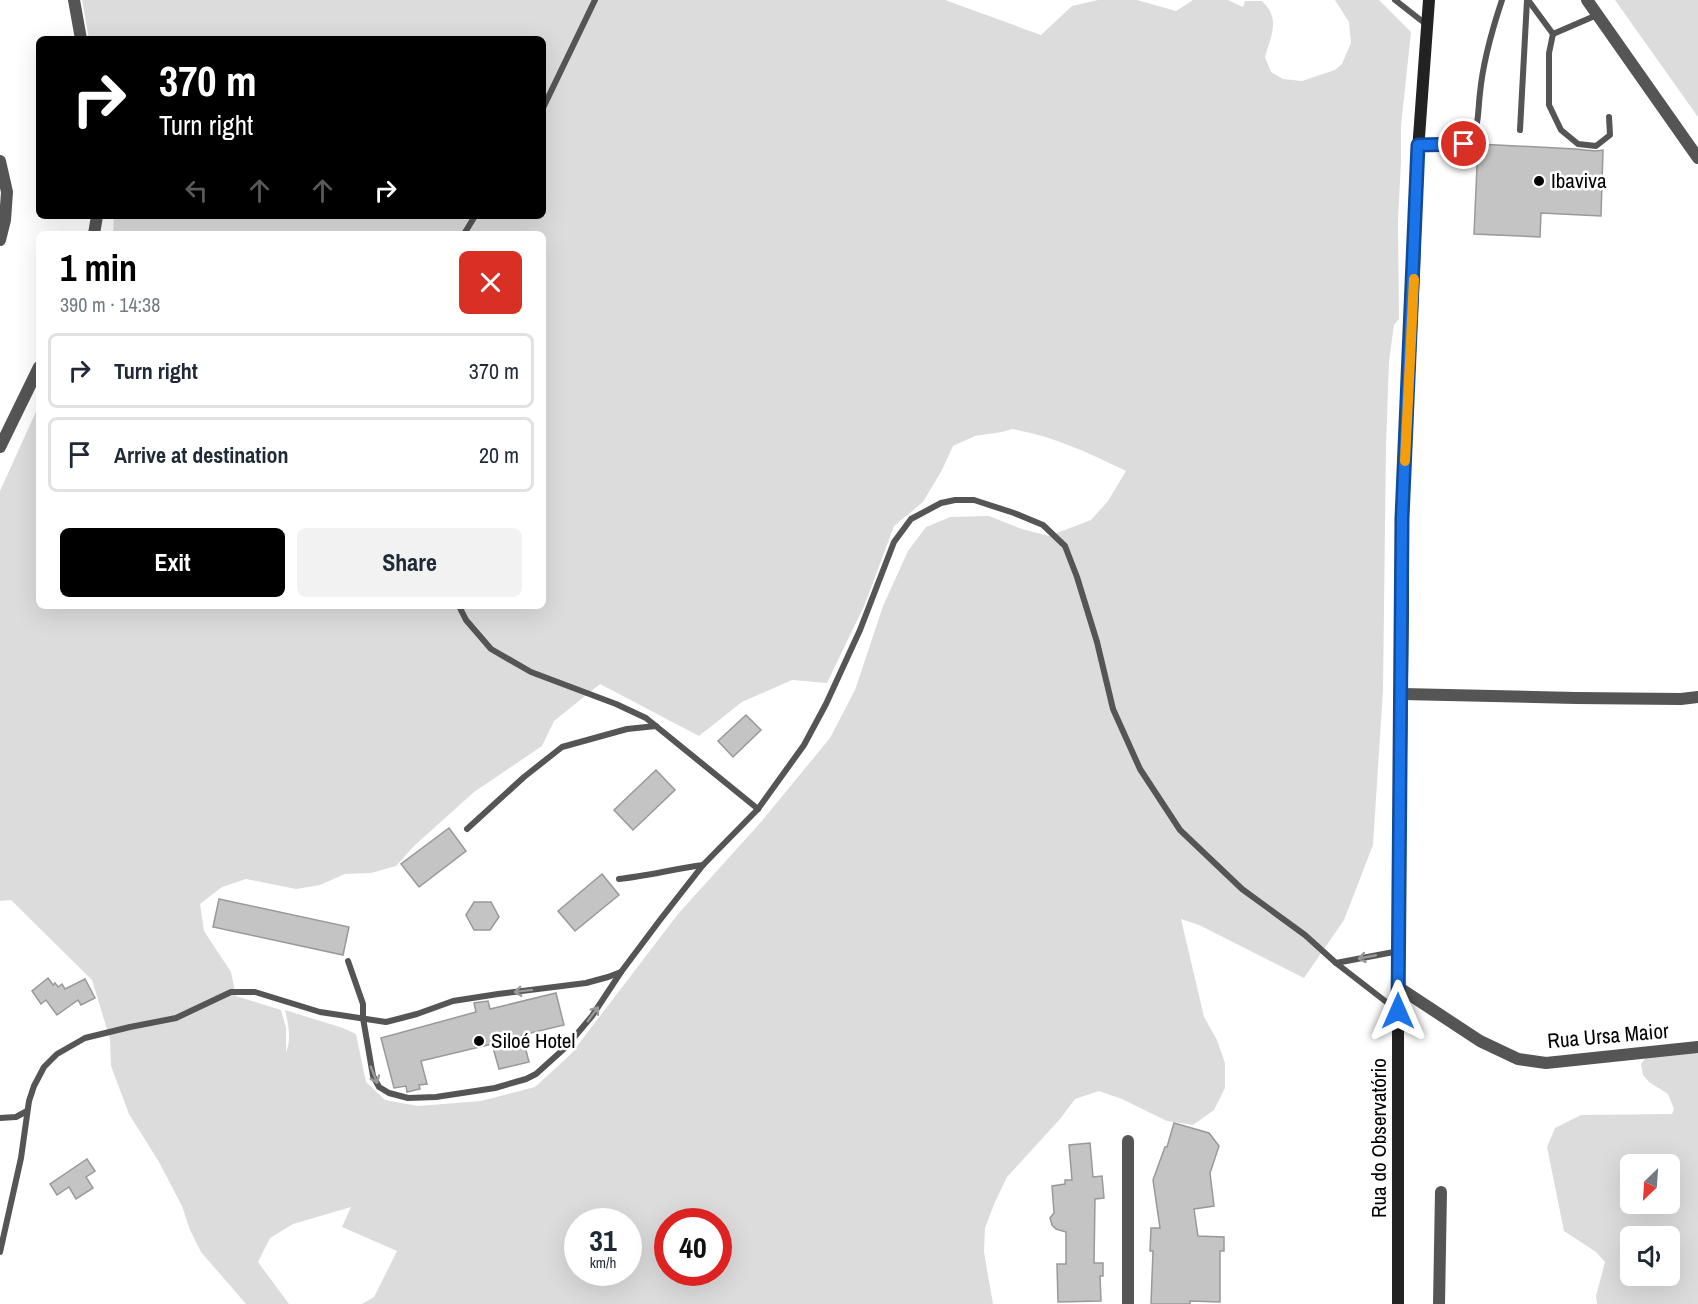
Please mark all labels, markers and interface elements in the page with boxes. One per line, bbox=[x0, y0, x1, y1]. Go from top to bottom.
text: 370 m bbox=[159, 53, 257, 109]
icon: right bbox=[60, 60, 138, 138]
text: Turn right bbox=[159, 107, 253, 143]
pin bbox=[1438, 118, 1489, 169]
icon: arrive bbox=[1447, 127, 1480, 160]
place label: Ibaviva bbox=[1551, 166, 1607, 195]
icon: left bbox=[180, 174, 213, 207]
icon: ahead bbox=[243, 174, 276, 207]
icon: ahead bbox=[306, 174, 339, 207]
icon: right bbox=[369, 174, 402, 207]
marker: Ibaviva bbox=[1532, 174, 1546, 188]
text: 1 min bbox=[60, 244, 137, 292]
button: close bbox=[459, 251, 522, 314]
text: 390 m · 14:38 bbox=[60, 291, 160, 318]
icon: right bbox=[63, 354, 96, 387]
text: Turn right bbox=[114, 356, 198, 386]
text: 370 m bbox=[469, 356, 519, 386]
icon: arrive bbox=[63, 438, 96, 471]
text: Arrive at destination bbox=[114, 440, 288, 470]
text: 20 m bbox=[479, 440, 519, 470]
button: Exit bbox=[60, 528, 285, 597]
button: Share bbox=[297, 528, 522, 597]
one-way arrow bbox=[1358, 952, 1378, 963]
position arrow bbox=[1366, 979, 1430, 1043]
one-way arrow bbox=[514, 985, 533, 996]
one-way arrow bbox=[586, 1007, 599, 1023]
street label: Rua Ursa Maior bbox=[1546, 1016, 1670, 1055]
place label: Siloé Hotel bbox=[491, 1026, 575, 1055]
marker: Siloé Hotel bbox=[472, 1034, 486, 1048]
street label: Rua do Observatório bbox=[1364, 1058, 1393, 1218]
one-way arrow bbox=[370, 1065, 381, 1084]
north arrow bbox=[1620, 1154, 1680, 1214]
map controls bbox=[1620, 1154, 1680, 1286]
speed limit sign: 40 bbox=[654, 1208, 732, 1286]
text: 31 bbox=[589, 1220, 617, 1260]
button: sound bbox=[1620, 1226, 1680, 1286]
text: km/h bbox=[590, 1252, 616, 1273]

